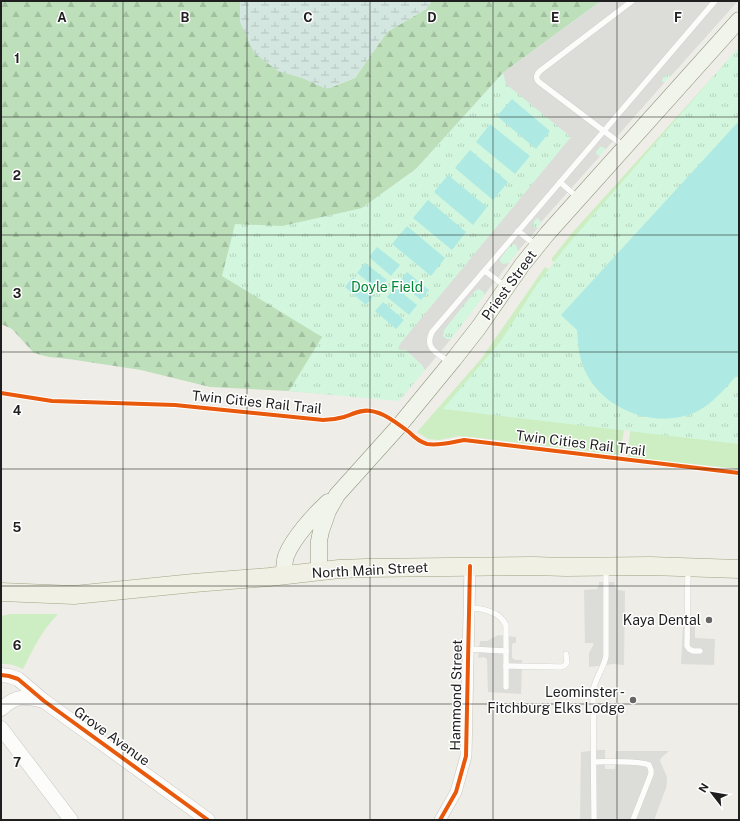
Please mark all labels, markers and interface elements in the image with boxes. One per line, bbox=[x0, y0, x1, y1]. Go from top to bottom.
text: A bbox=[57, 10, 67, 25]
text: B bbox=[181, 10, 190, 25]
text: C bbox=[303, 10, 313, 25]
text: D bbox=[427, 10, 437, 25]
text: E bbox=[551, 10, 559, 25]
text: F bbox=[674, 10, 682, 25]
text: 1 bbox=[14, 51, 20, 66]
text: 2 bbox=[13, 168, 21, 183]
street label: Priest Street bbox=[478, 247, 540, 323]
park label: Doyle Field bbox=[351, 279, 423, 295]
text: 3 bbox=[13, 286, 22, 301]
street label: Twin Cities Rail Trail bbox=[191, 387, 323, 417]
text: 4 bbox=[13, 403, 22, 418]
street label: Twin Cities Rail Trail bbox=[515, 427, 647, 459]
text: 5 bbox=[13, 520, 22, 535]
street label: North Main Street bbox=[311, 559, 429, 581]
place label: Kaya Dental bbox=[623, 612, 701, 628]
marker: Kaya Dental bbox=[704, 615, 714, 625]
text: 6 bbox=[13, 638, 22, 653]
street label: Hammond Street bbox=[447, 639, 465, 751]
place label: Leominster - Fitchburg Elks Lodge bbox=[487, 684, 625, 716]
marker: Leominster - Fitchburg Elks Lodge bbox=[628, 695, 638, 705]
street label: Grove Avenue bbox=[71, 703, 153, 769]
text: 7 bbox=[13, 755, 21, 770]
north arrow bbox=[692, 773, 732, 813]
text: N bbox=[696, 781, 711, 795]

